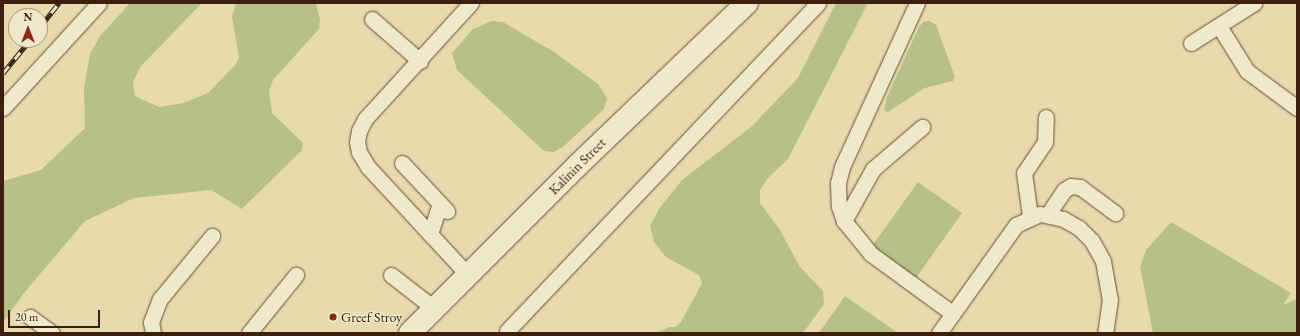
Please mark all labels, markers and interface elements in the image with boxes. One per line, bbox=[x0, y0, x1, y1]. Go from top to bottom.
north arrow bbox=[8, 8, 48, 48]
text: N bbox=[24, 10, 32, 24]
street label: Kalinin Street bbox=[545, 134, 609, 198]
scale bar bbox=[10, 302, 102, 328]
text: 20 m bbox=[15, 309, 38, 325]
place label: Greef Stroy bbox=[341, 309, 402, 325]
marker: Greef Stroy bbox=[328, 312, 338, 322]

